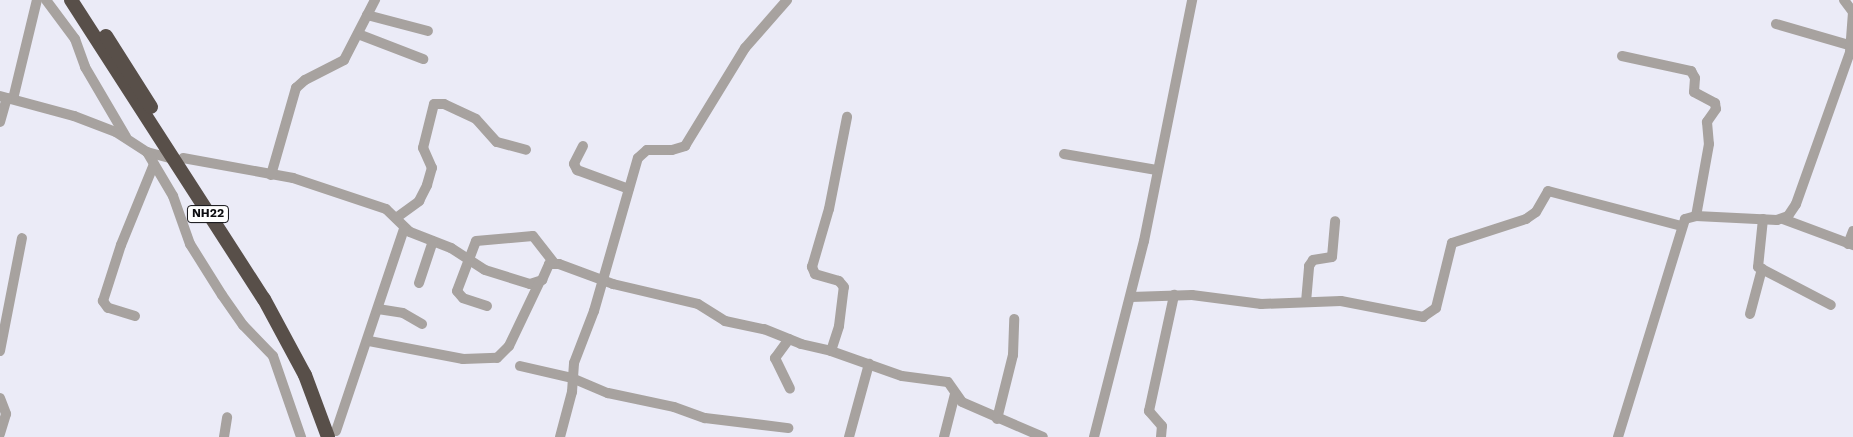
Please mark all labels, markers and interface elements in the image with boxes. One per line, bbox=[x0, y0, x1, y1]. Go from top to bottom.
road number: NH22 bbox=[187, 204, 229, 223]

